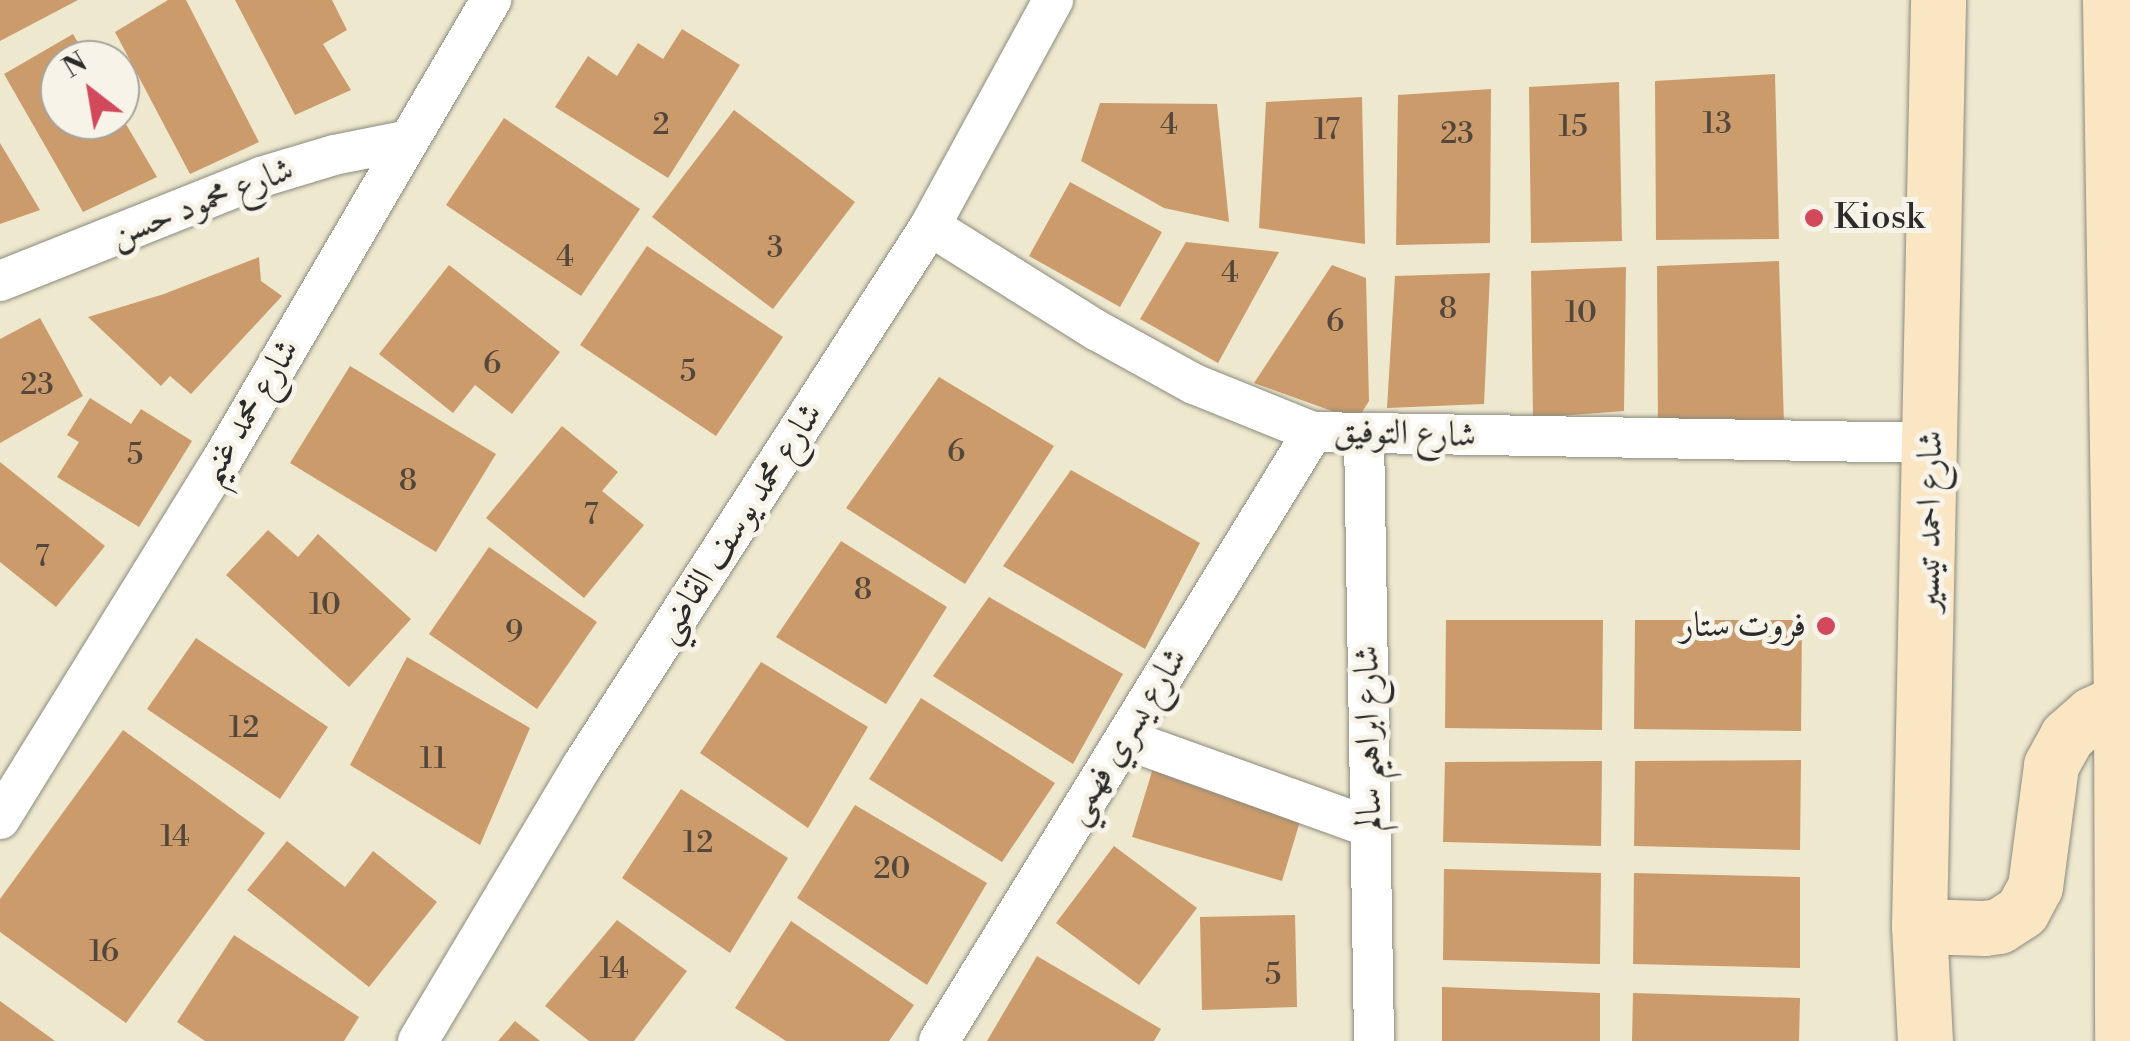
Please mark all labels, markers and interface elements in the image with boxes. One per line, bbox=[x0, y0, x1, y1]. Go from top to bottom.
north arrow bbox=[40, 40, 140, 140]
text: N bbox=[57, 45, 94, 86]
house number: 13 bbox=[1702, 106, 1732, 142]
house number: 2 bbox=[652, 107, 670, 143]
house number: 4 bbox=[1160, 107, 1178, 143]
house number: 15 bbox=[1558, 109, 1588, 145]
house number: 17 bbox=[1314, 112, 1340, 148]
house number: 23 bbox=[1440, 116, 1474, 152]
street label: شارع محمود حسن bbox=[104, 149, 300, 257]
place label: Kiosk bbox=[1834, 197, 1924, 239]
marker: Kiosk bbox=[1803, 207, 1825, 229]
house number: 3 bbox=[767, 230, 783, 266]
house number: 4 bbox=[556, 239, 574, 275]
house number: 4 bbox=[1221, 255, 1239, 291]
house number: 8 bbox=[1439, 291, 1457, 327]
house number: 10 bbox=[1565, 295, 1597, 331]
house number: 6 bbox=[1326, 304, 1344, 340]
street label: شارع محمد غنيم bbox=[189, 332, 309, 492]
house number: 6 bbox=[483, 346, 501, 382]
house number: 5 bbox=[680, 354, 696, 390]
house number: 23 bbox=[20, 367, 54, 403]
street label: شارع محمد يوسف القاضي bbox=[646, 395, 832, 651]
street label: شارع التوفيق bbox=[1333, 411, 1477, 457]
street label: شارع احمد تيسير bbox=[1907, 430, 1953, 612]
house number: 6 bbox=[947, 434, 965, 470]
house number: 5 bbox=[127, 437, 143, 473]
house number: 8 bbox=[399, 463, 417, 499]
house number: 7 bbox=[583, 497, 599, 533]
house number: 7 bbox=[34, 539, 50, 575]
house number: 8 bbox=[854, 572, 872, 608]
house number: 10 bbox=[309, 587, 341, 623]
place label: فروت ستار bbox=[1680, 605, 1806, 647]
house number: 9 bbox=[505, 614, 523, 650]
marker: فروت ستار bbox=[1815, 615, 1837, 637]
street label: شارع يسري فهمي bbox=[1055, 640, 1197, 832]
street label: شارع ابراهيم سالم bbox=[1346, 645, 1392, 831]
house number: 12 bbox=[229, 710, 259, 746]
house number: 11 bbox=[420, 741, 446, 777]
house number: 14 bbox=[160, 819, 190, 855]
house number: 12 bbox=[683, 825, 713, 861]
house number: 20 bbox=[874, 851, 910, 887]
house number: 16 bbox=[89, 934, 119, 970]
house number: 14 bbox=[599, 951, 629, 987]
house number: 5 bbox=[1265, 957, 1281, 993]

